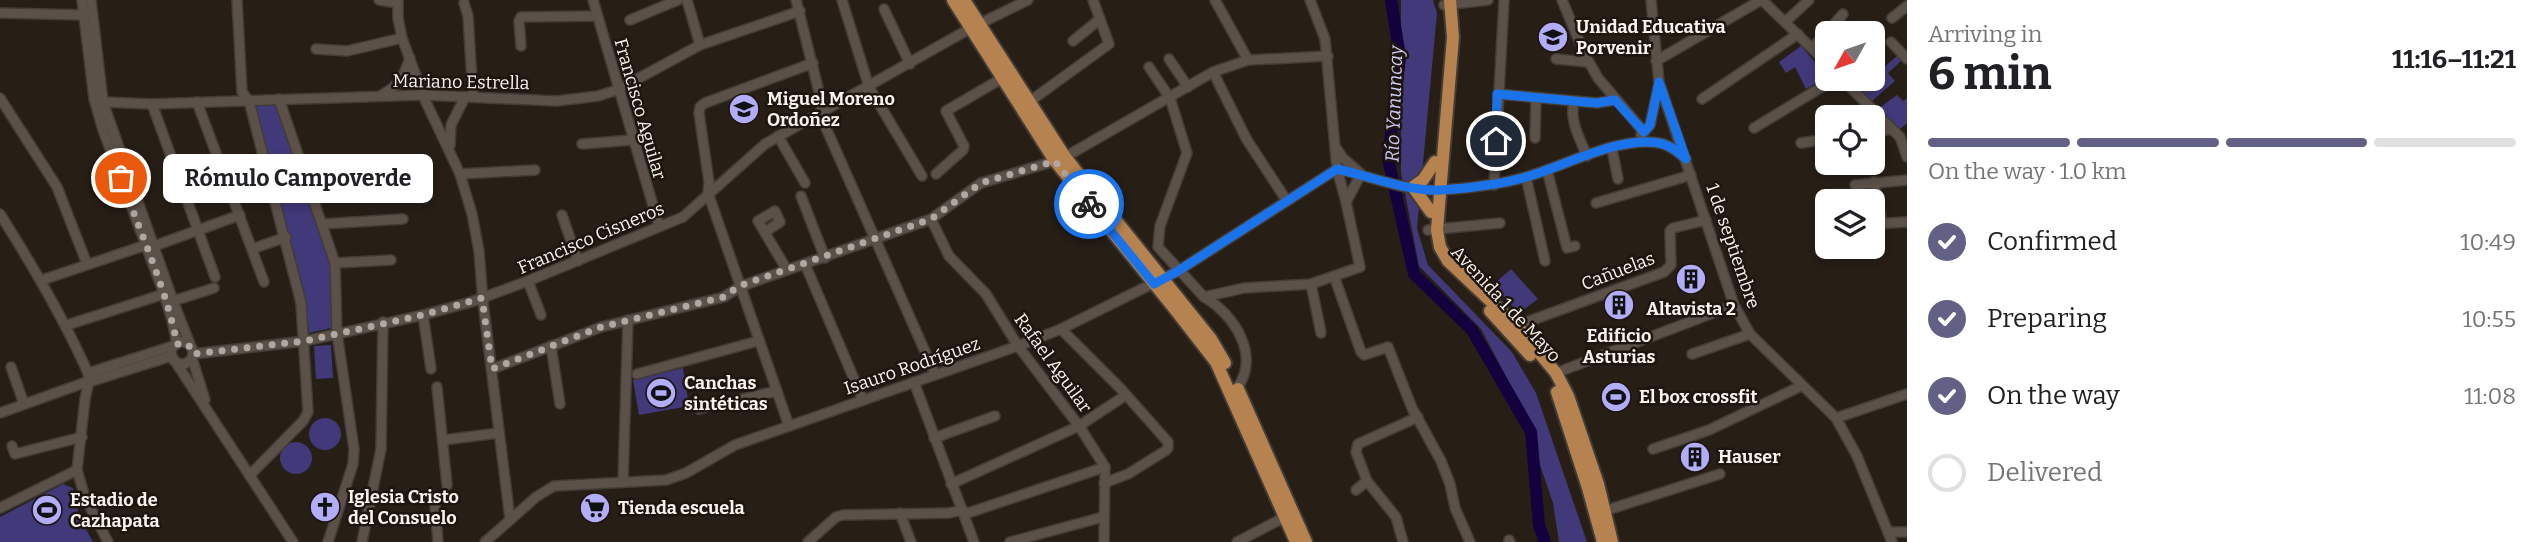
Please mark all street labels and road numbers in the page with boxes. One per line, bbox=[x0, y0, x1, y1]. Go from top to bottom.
street label: Francisco Aguilar bbox=[609, 36, 671, 182]
street label: Mariano Estrella bbox=[392, 70, 530, 94]
street label: 1 de septiembre bbox=[1701, 181, 1765, 311]
street label: Francisco Cisneros bbox=[514, 197, 668, 279]
street label: Avenida 1 de Mayo bbox=[1446, 241, 1566, 367]
street label: Cañuelas bbox=[1578, 247, 1658, 295]
street label: Rafael Aguilar bbox=[1010, 309, 1096, 417]
street label: Isauro Rodríguez bbox=[841, 332, 983, 400]

